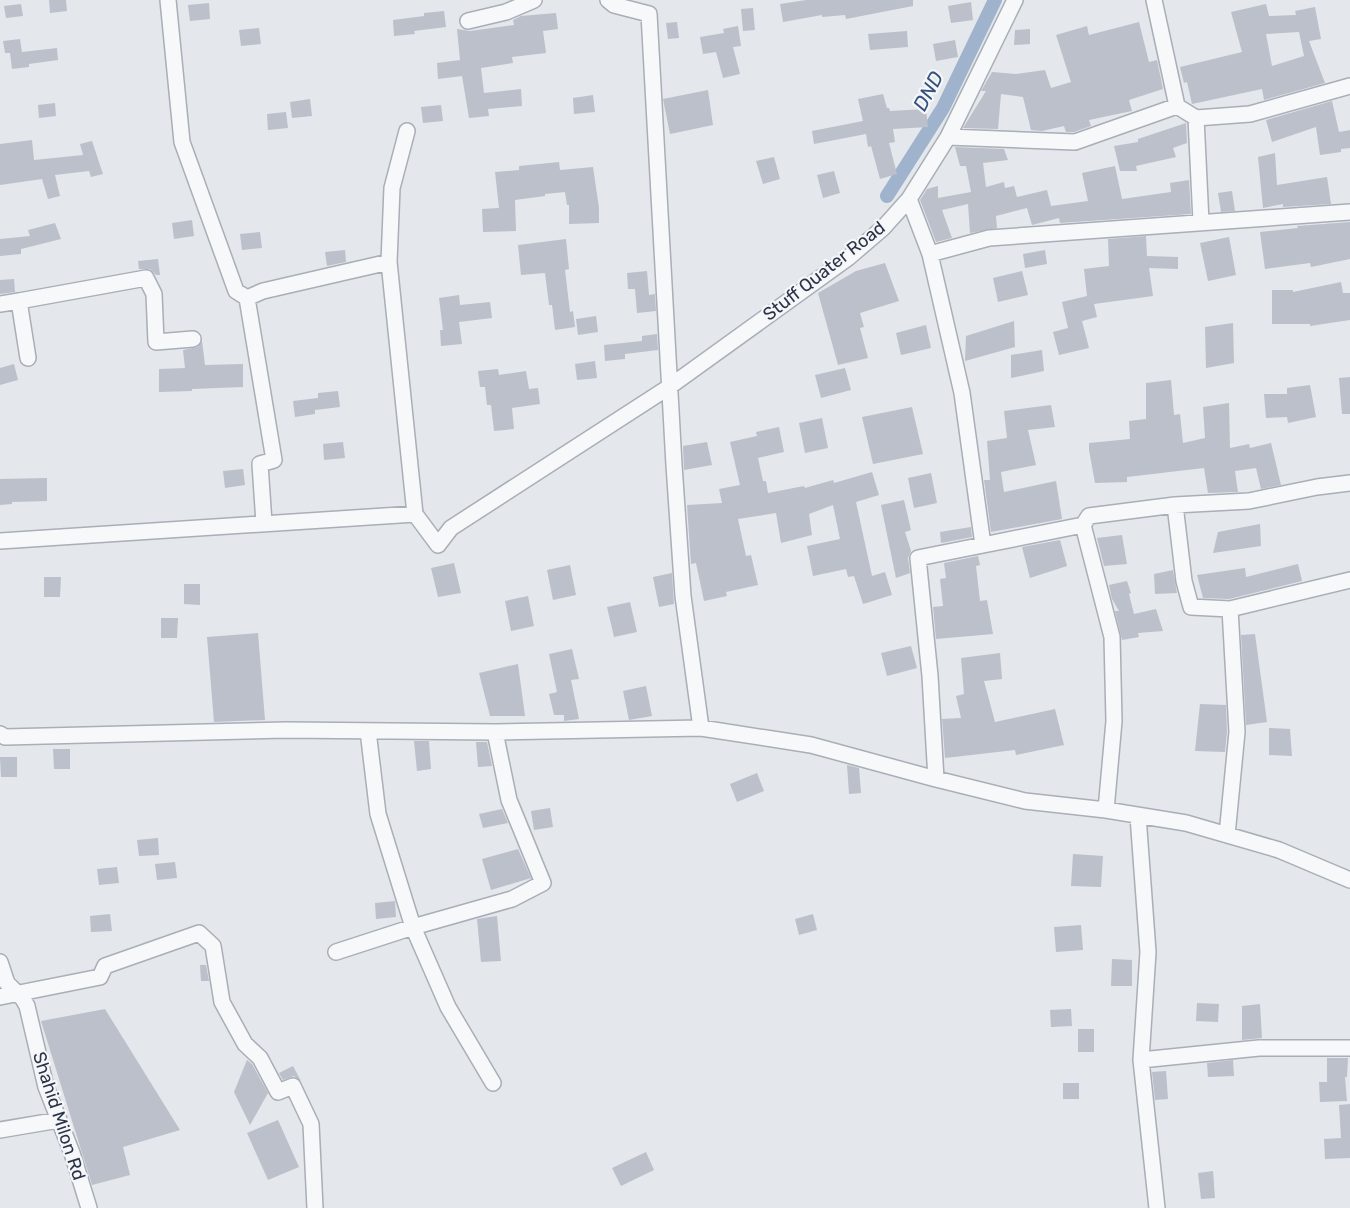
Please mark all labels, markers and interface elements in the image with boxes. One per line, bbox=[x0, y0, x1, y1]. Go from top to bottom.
water label: DND bbox=[908, 67, 948, 115]
street label: Stuff Quater Road bbox=[759, 216, 889, 326]
street label: Shahid Milon Rd bbox=[28, 1049, 90, 1183]

